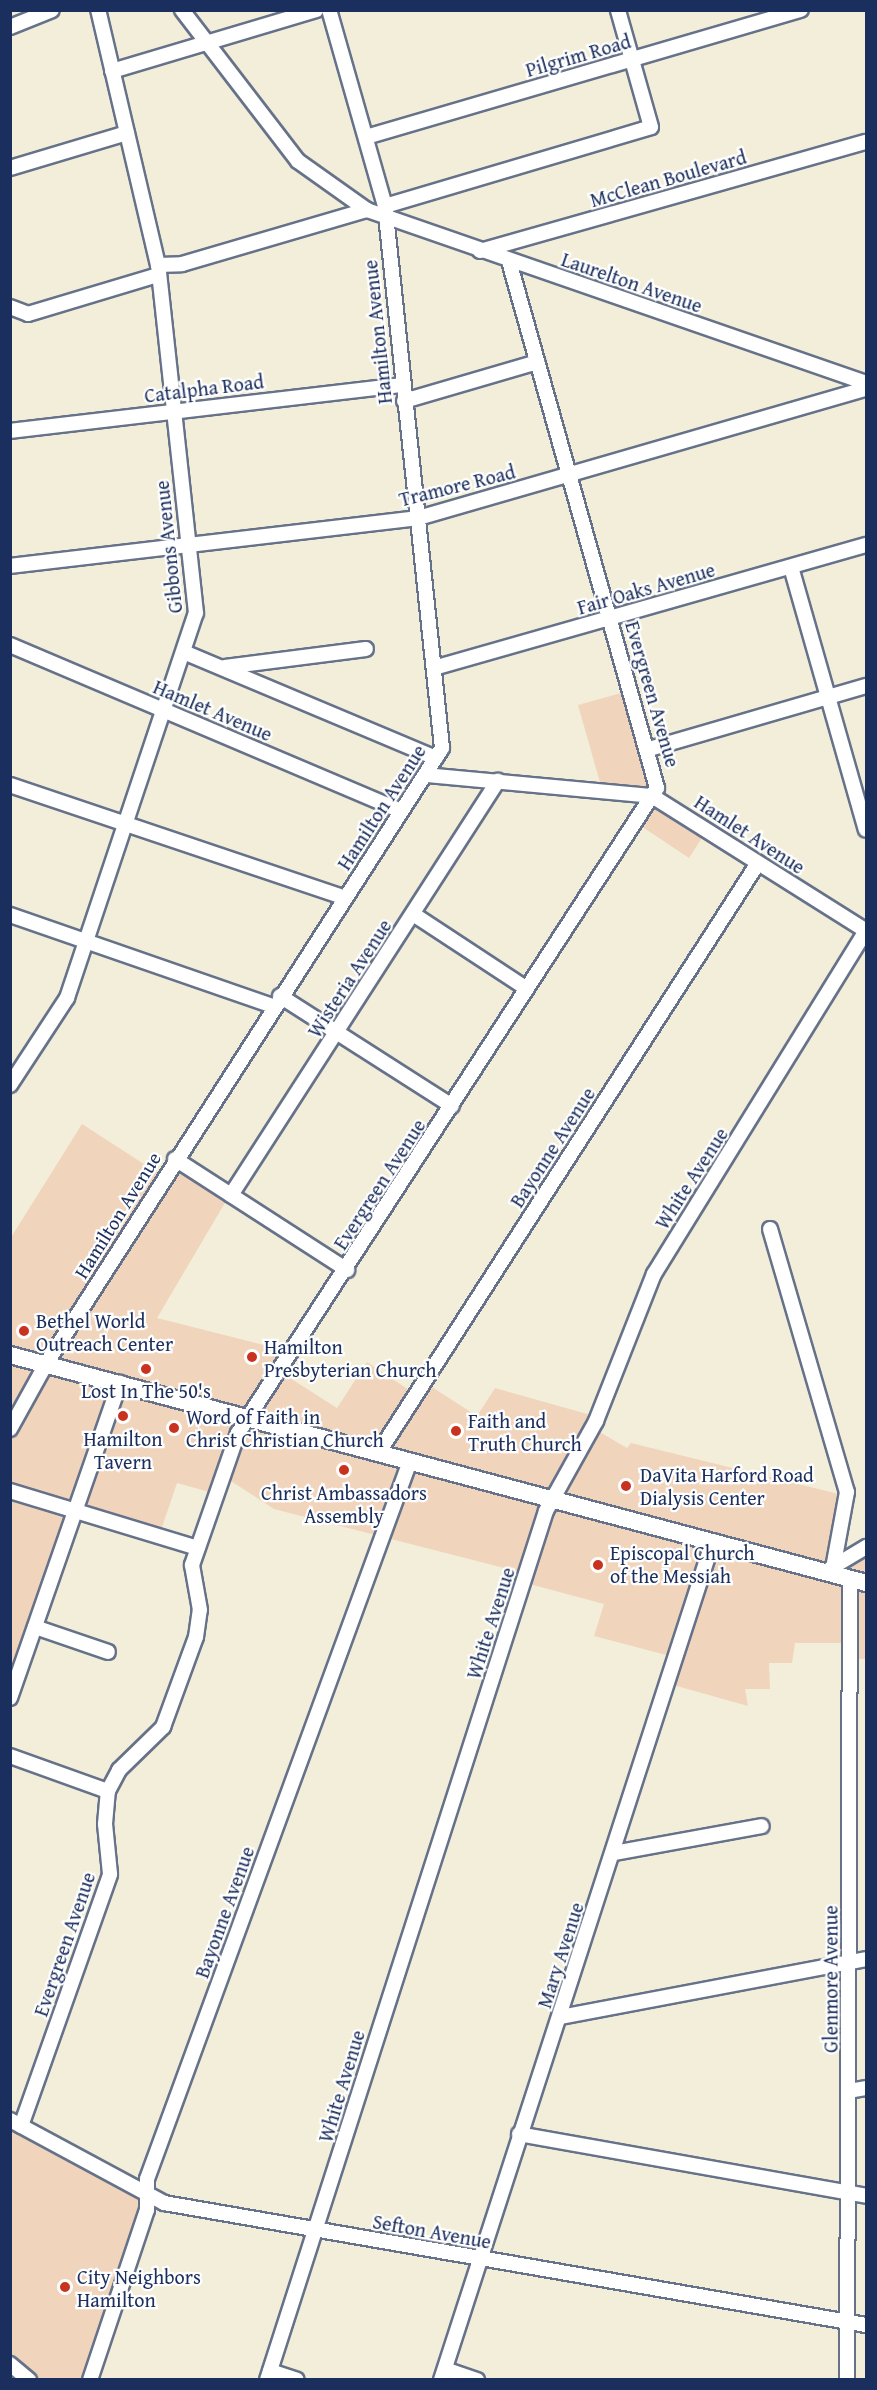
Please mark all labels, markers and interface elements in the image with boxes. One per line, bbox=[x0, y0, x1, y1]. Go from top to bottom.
street label: Pilgrim Road bbox=[523, 29, 633, 81]
street label: McClean Boulevard bbox=[587, 144, 749, 212]
street label: Laurelton Avenue bbox=[558, 247, 706, 317]
street label: Hamilton Avenue bbox=[358, 259, 396, 405]
street label: Catalpha Road bbox=[143, 369, 265, 407]
street label: Tramore Road bbox=[396, 459, 518, 511]
street label: Gibbons Avenue bbox=[149, 479, 187, 615]
street label: Fair Oaks Avenue bbox=[574, 557, 718, 619]
street label: Evergreen Avenue bbox=[621, 618, 685, 770]
street label: Hamlet Avenue bbox=[150, 674, 276, 746]
street label: Hamilton Avenue bbox=[332, 740, 430, 874]
street label: Hamlet Avenue bbox=[690, 789, 810, 879]
street label: Wisteria Avenue bbox=[302, 914, 396, 1042]
street label: Bayonne Avenue bbox=[504, 1082, 600, 1212]
street label: Evergreen Avenue bbox=[328, 1114, 430, 1254]
street label: White Avenue bbox=[649, 1123, 733, 1233]
street label: Hamilton Avenue bbox=[68, 1147, 166, 1283]
place label: Bethel World Outreach Center bbox=[36, 1308, 173, 1355]
marker: Bethel World Outreach Center bbox=[17, 1324, 31, 1338]
place label: Hamilton Presbyterian Church bbox=[264, 1334, 436, 1381]
marker: Hamilton Presbyterian Church bbox=[245, 1350, 259, 1364]
marker: Lost In The 50's bbox=[139, 1362, 153, 1376]
place label: Lost In The 50's bbox=[81, 1378, 211, 1402]
place label: Word of Faith in Christ Christian Church bbox=[186, 1404, 384, 1451]
place label: Faith and Truth Church bbox=[468, 1408, 582, 1455]
marker: Hamilton Tavern bbox=[116, 1409, 130, 1423]
marker: Word of Faith in Christ Christian Church bbox=[167, 1421, 181, 1435]
marker: Faith and Truth Church bbox=[449, 1424, 463, 1438]
place label: Hamilton Tavern bbox=[84, 1426, 162, 1473]
place label: DaVita Harford Road Dialysis Center bbox=[640, 1462, 814, 1509]
marker: Christ Ambassadors Assembly bbox=[337, 1463, 351, 1477]
marker: DaVita Harford Road Dialysis Center bbox=[617, 1477, 635, 1495]
place label: Christ Ambassadors Assembly bbox=[261, 1480, 427, 1527]
place label: Episcopal Church of the Messiah bbox=[610, 1541, 754, 1588]
marker: Episcopal Church of the Messiah bbox=[591, 1558, 605, 1572]
street label: White Avenue bbox=[461, 1564, 519, 1682]
street label: Bayonne Avenue bbox=[189, 1843, 259, 1981]
street label: Evergreen Avenue bbox=[28, 1869, 100, 2019]
street label: Mary Avenue bbox=[532, 1899, 588, 2011]
street label: Glenmore Avenue bbox=[818, 1905, 842, 2053]
street label: White Avenue bbox=[313, 2027, 369, 2145]
street label: Sefton Avenue bbox=[371, 2209, 493, 2253]
place label: City Neighbors Hamilton bbox=[77, 2264, 201, 2311]
marker: City Neighbors Hamilton bbox=[58, 2280, 72, 2294]

